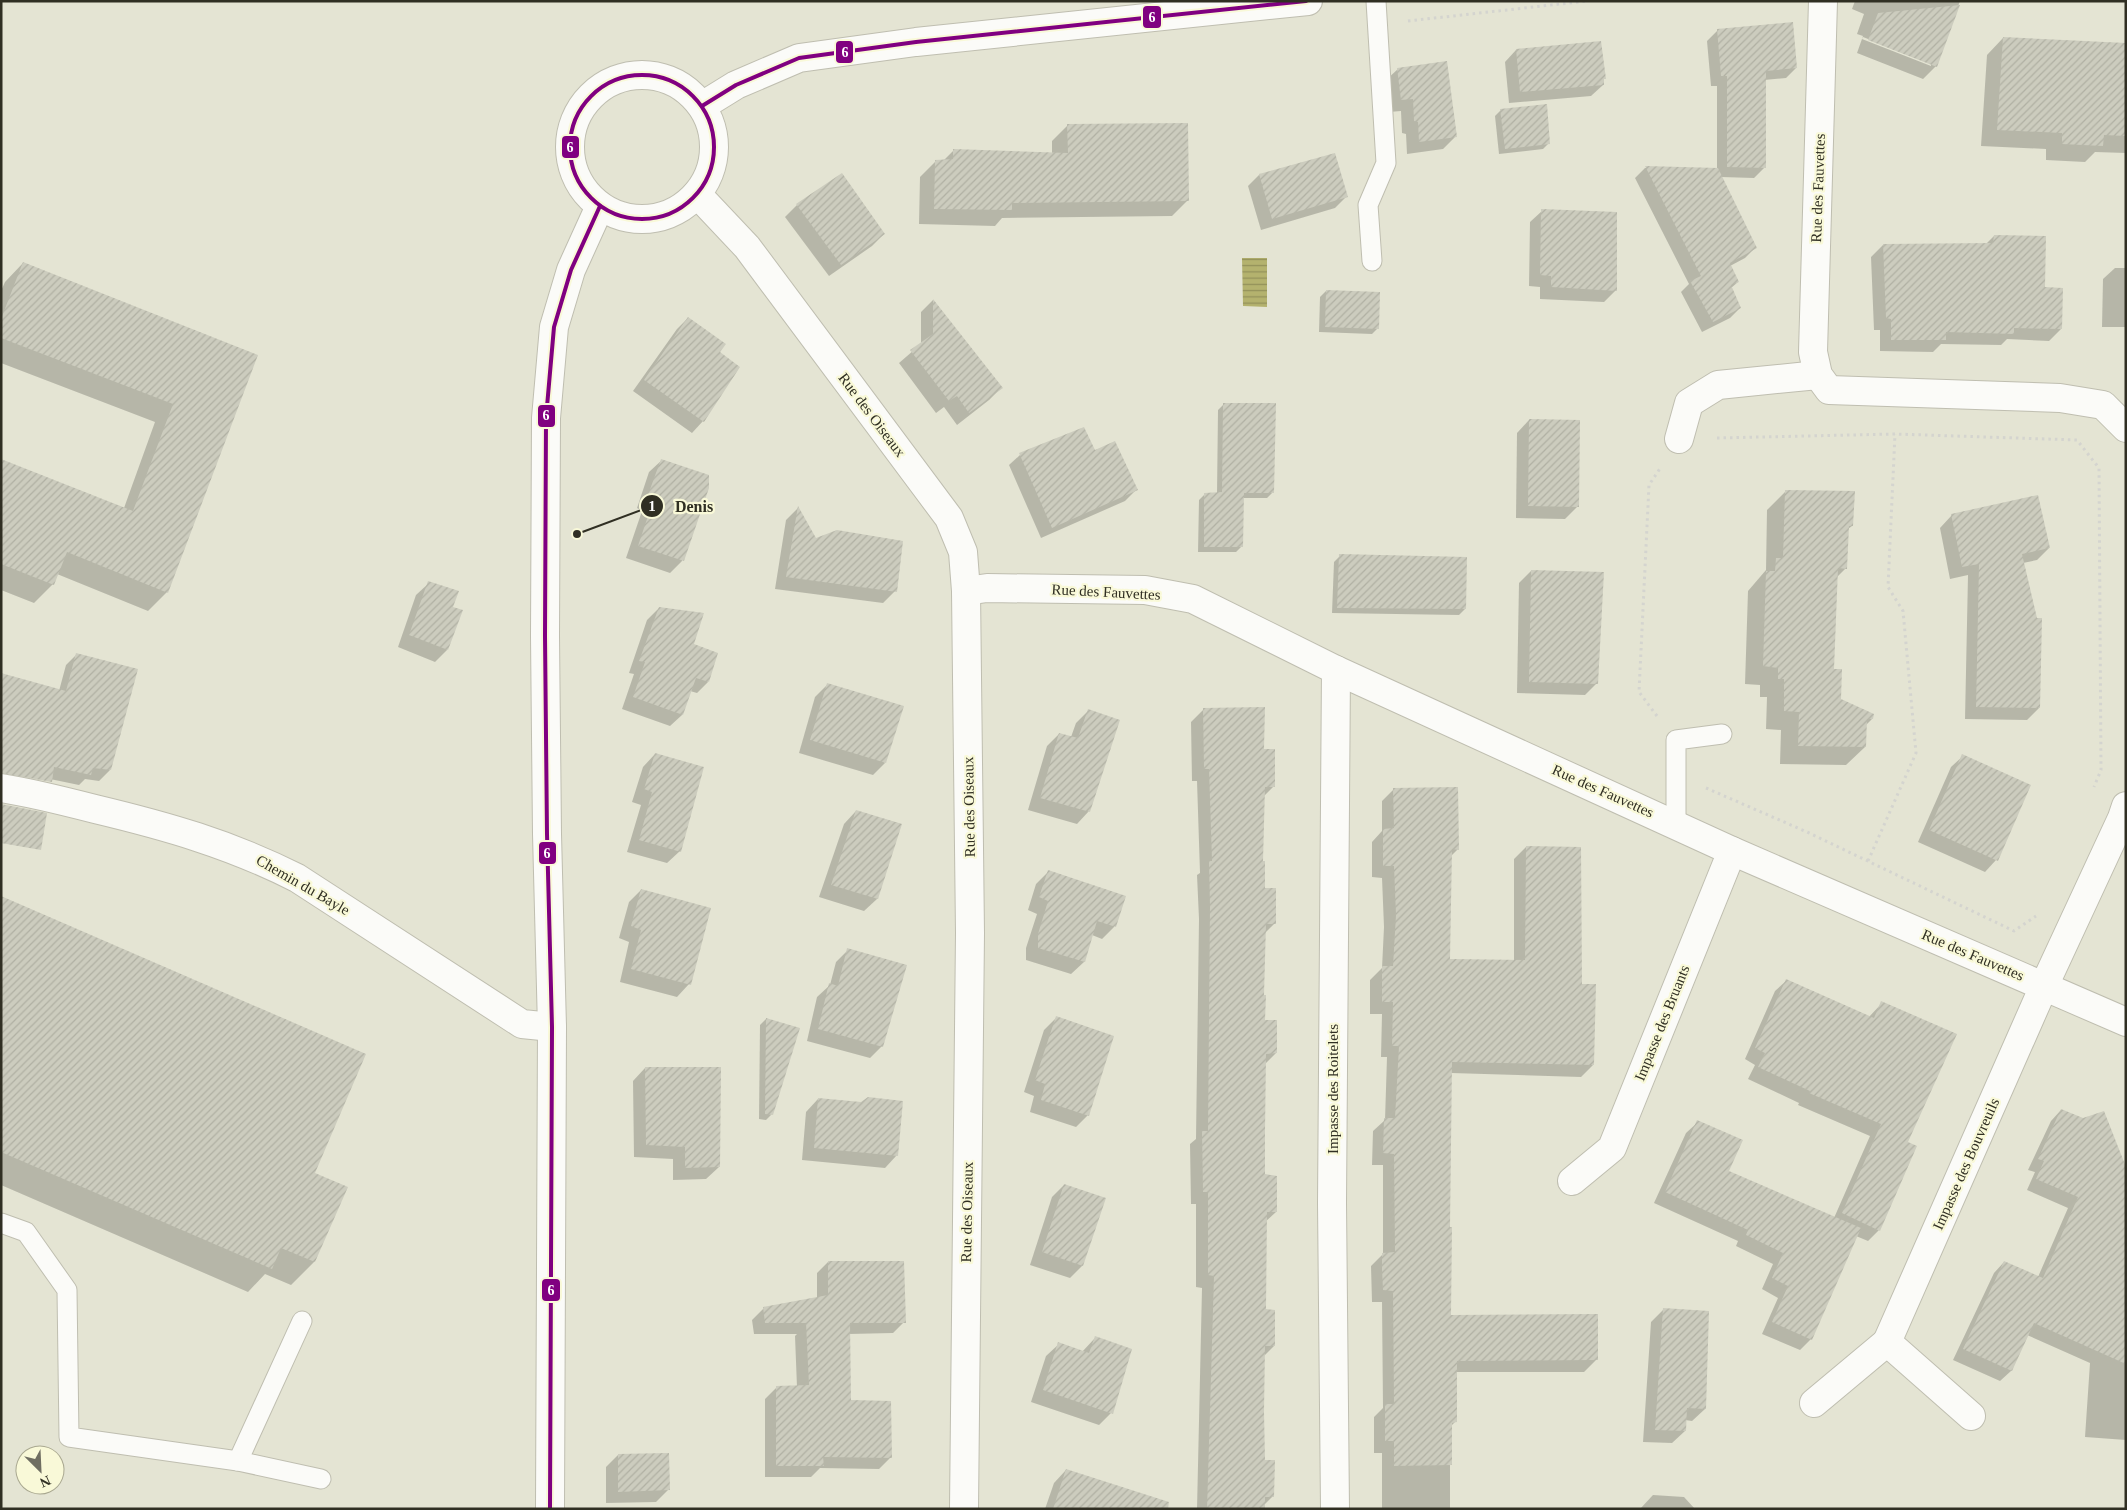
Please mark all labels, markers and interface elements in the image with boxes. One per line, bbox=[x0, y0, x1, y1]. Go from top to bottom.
line badge: 6 bbox=[1142, 5, 1162, 29]
text: 6 bbox=[1149, 10, 1156, 25]
line badge: 6 bbox=[835, 40, 854, 64]
text: 6 bbox=[842, 45, 849, 60]
street label: Rue des Fauvettes bbox=[1808, 133, 1828, 243]
line badge: 6 bbox=[561, 135, 580, 159]
text: 6 bbox=[567, 140, 574, 155]
street label: Rue des Oiseaux bbox=[835, 370, 909, 460]
line badge: 6 bbox=[537, 404, 556, 428]
text: 6 bbox=[543, 408, 550, 423]
callout: Denis bbox=[640, 491, 723, 522]
text: 1 bbox=[648, 498, 656, 514]
text: Denis bbox=[675, 498, 713, 515]
street label: Rue des Fauvettes bbox=[1051, 581, 1161, 603]
street label: Rue des Oiseaux bbox=[960, 756, 978, 858]
street label: Rue des Fauvettes bbox=[1550, 761, 1656, 821]
line badge: 6 bbox=[538, 841, 557, 865]
text: 6 bbox=[544, 846, 551, 861]
street label: Chemin du Bayle bbox=[254, 852, 353, 918]
street label: Rue des Fauvettes bbox=[1920, 926, 2027, 984]
street label: Impasse des Bruants bbox=[1631, 963, 1693, 1083]
street label: Impasse des Roitelets bbox=[1325, 1024, 1341, 1154]
street label: Impasse des Bouvreuils bbox=[1930, 1096, 2002, 1232]
street label: Rue des Oiseaux bbox=[958, 1161, 976, 1263]
line badge: 6 bbox=[541, 1278, 561, 1302]
text: 6 bbox=[548, 1283, 555, 1298]
north arrow bbox=[15, 1445, 65, 1495]
text: N bbox=[37, 1473, 53, 1490]

